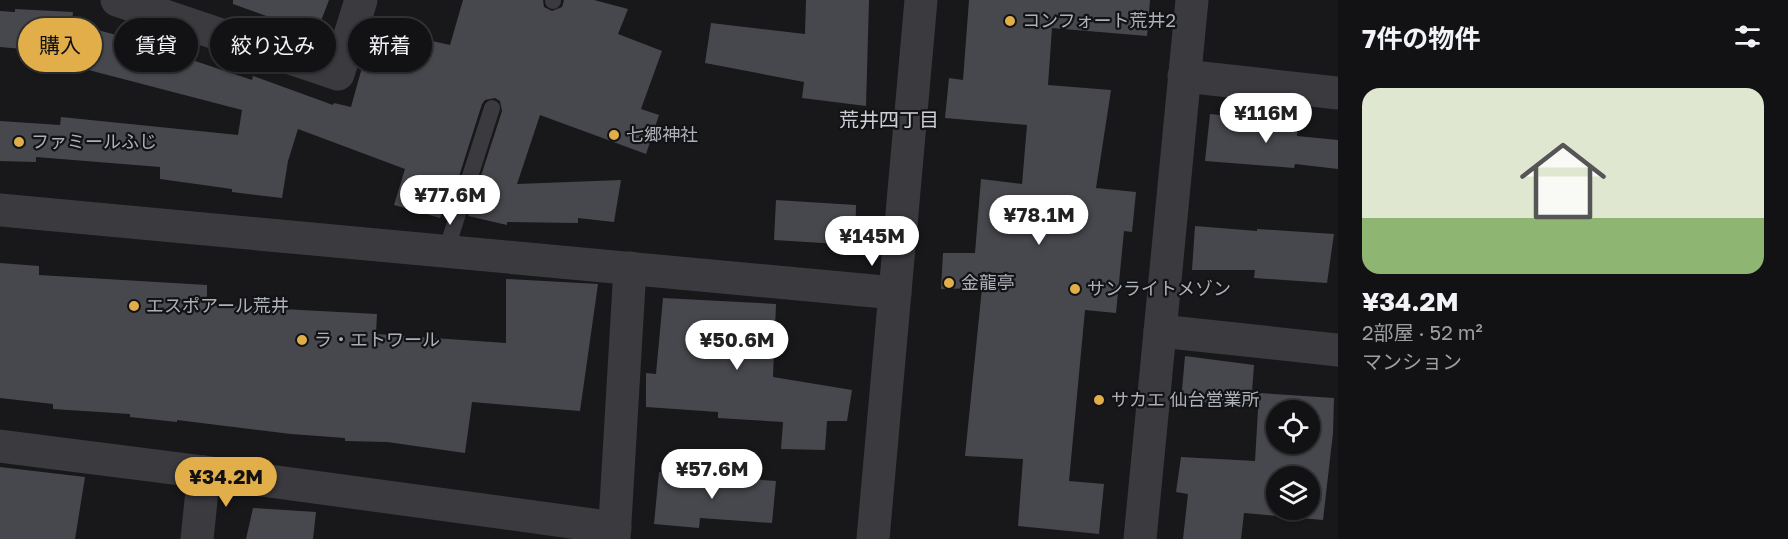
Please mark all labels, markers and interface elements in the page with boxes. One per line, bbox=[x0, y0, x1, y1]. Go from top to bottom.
place label: コンフォート荒井2 bbox=[1022, 9, 1176, 31]
marker: コンフォート荒井2 bbox=[1003, 14, 1017, 28]
chip: 購入 bbox=[18, 18, 102, 72]
chip: 賃貸 bbox=[114, 18, 198, 72]
chip: 絞り込み bbox=[210, 18, 336, 72]
chip: 新着 bbox=[348, 18, 432, 72]
icon: filters bbox=[1731, 20, 1764, 53]
text: 7件の物件 bbox=[1362, 23, 1480, 54]
pin: ¥116M bbox=[1224, 93, 1308, 144]
text: ¥116M bbox=[1234, 100, 1298, 124]
district label: 荒井四丁目 bbox=[839, 107, 939, 131]
place label: 七郷神社 bbox=[626, 123, 698, 145]
icon: home bbox=[1509, 127, 1617, 235]
marker: 七郷神社 bbox=[607, 128, 621, 142]
place label: ファミールふじ bbox=[31, 130, 157, 152]
marker: ファミールふじ bbox=[12, 135, 26, 149]
pin: ¥77.6M bbox=[401, 175, 499, 226]
text: ¥77.6M bbox=[414, 182, 486, 206]
pin: ¥78.1M bbox=[990, 195, 1088, 246]
text: ¥78.1M bbox=[1003, 202, 1075, 226]
pin: ¥145M bbox=[830, 216, 914, 267]
text: ¥145M bbox=[839, 223, 905, 247]
place label: 金龍亭 bbox=[961, 271, 1015, 293]
marker: 金龍亭 bbox=[942, 276, 956, 290]
place label: サンライトメゾン bbox=[1087, 277, 1231, 299]
marker: サンライトメゾン bbox=[1068, 282, 1082, 296]
text: ¥34.2M bbox=[1362, 286, 1459, 317]
place label: エスポアール荒井 bbox=[146, 294, 289, 316]
marker: エスポアール荒井 bbox=[127, 299, 141, 313]
pin: ¥50.6M bbox=[688, 320, 786, 371]
text: 2部屋 · 52 m² bbox=[1362, 320, 1483, 344]
text: ¥50.6M bbox=[699, 327, 775, 351]
place label: ラ・エトワール bbox=[314, 328, 440, 350]
marker: ラ・エトワール bbox=[295, 333, 309, 347]
text: マンション bbox=[1362, 349, 1462, 373]
place label: サカエ 仙台営業所 bbox=[1111, 388, 1260, 410]
marker: サカエ 仙台営業所 bbox=[1092, 393, 1106, 407]
map controls bbox=[1266, 400, 1320, 520]
button: locate bbox=[1266, 400, 1320, 454]
pin: ¥57.6M bbox=[663, 449, 761, 500]
text: ¥57.6M bbox=[675, 456, 749, 480]
pin: ¥34.2M bbox=[177, 457, 275, 508]
text: ¥34.2M bbox=[189, 464, 263, 488]
button: layers bbox=[1266, 466, 1320, 520]

